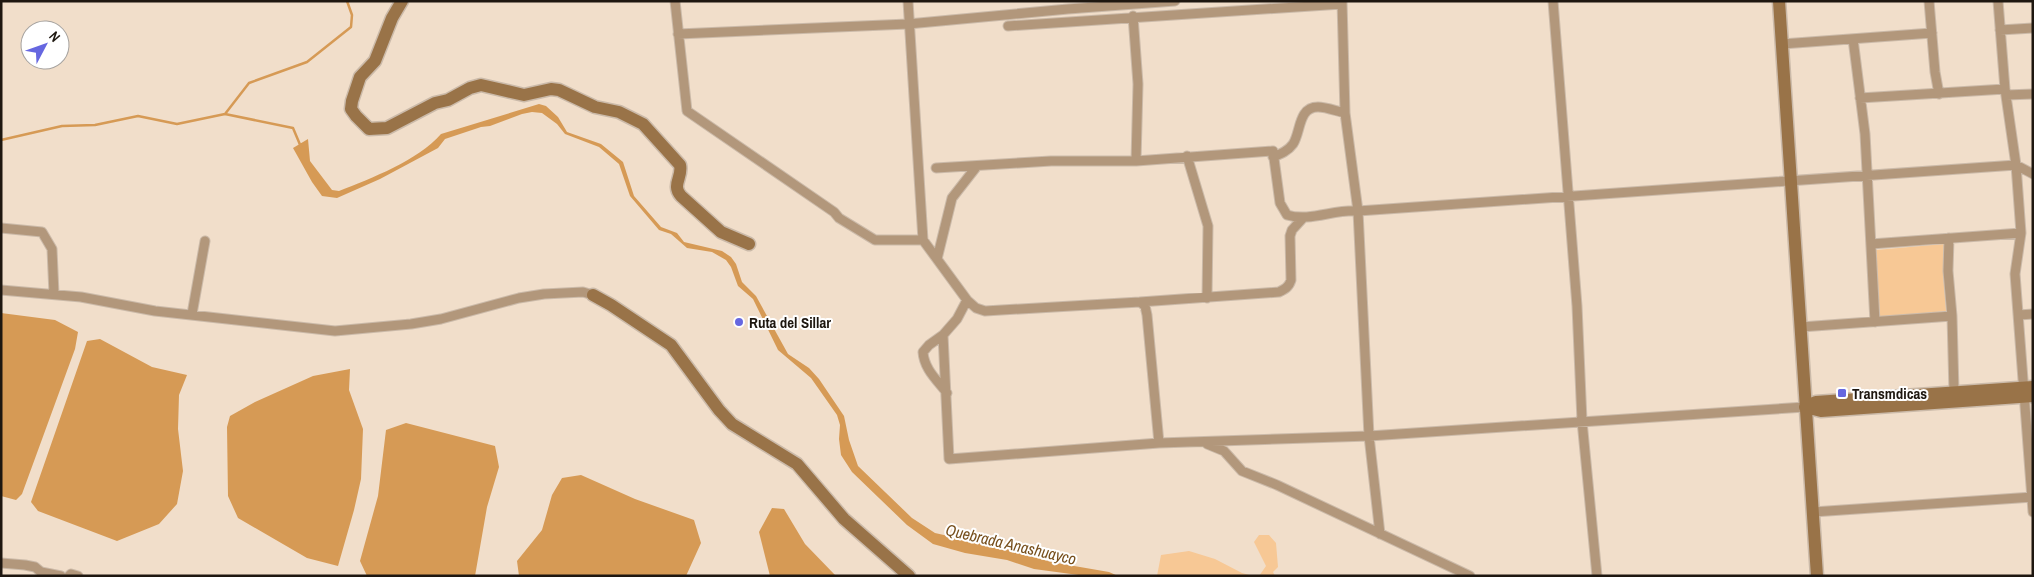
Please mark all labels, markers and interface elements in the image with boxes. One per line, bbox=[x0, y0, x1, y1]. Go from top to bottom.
north arrow bbox=[20, 20, 70, 70]
text: N bbox=[45, 27, 64, 46]
place label: Ruta del Sillar bbox=[749, 312, 831, 333]
marker: Ruta del Sillar bbox=[733, 316, 745, 328]
place label: Transmdicas bbox=[1852, 383, 1927, 404]
marker: Transmdicas bbox=[1836, 387, 1848, 399]
water label: Quebrada Anashuayco bbox=[944, 518, 1078, 570]

